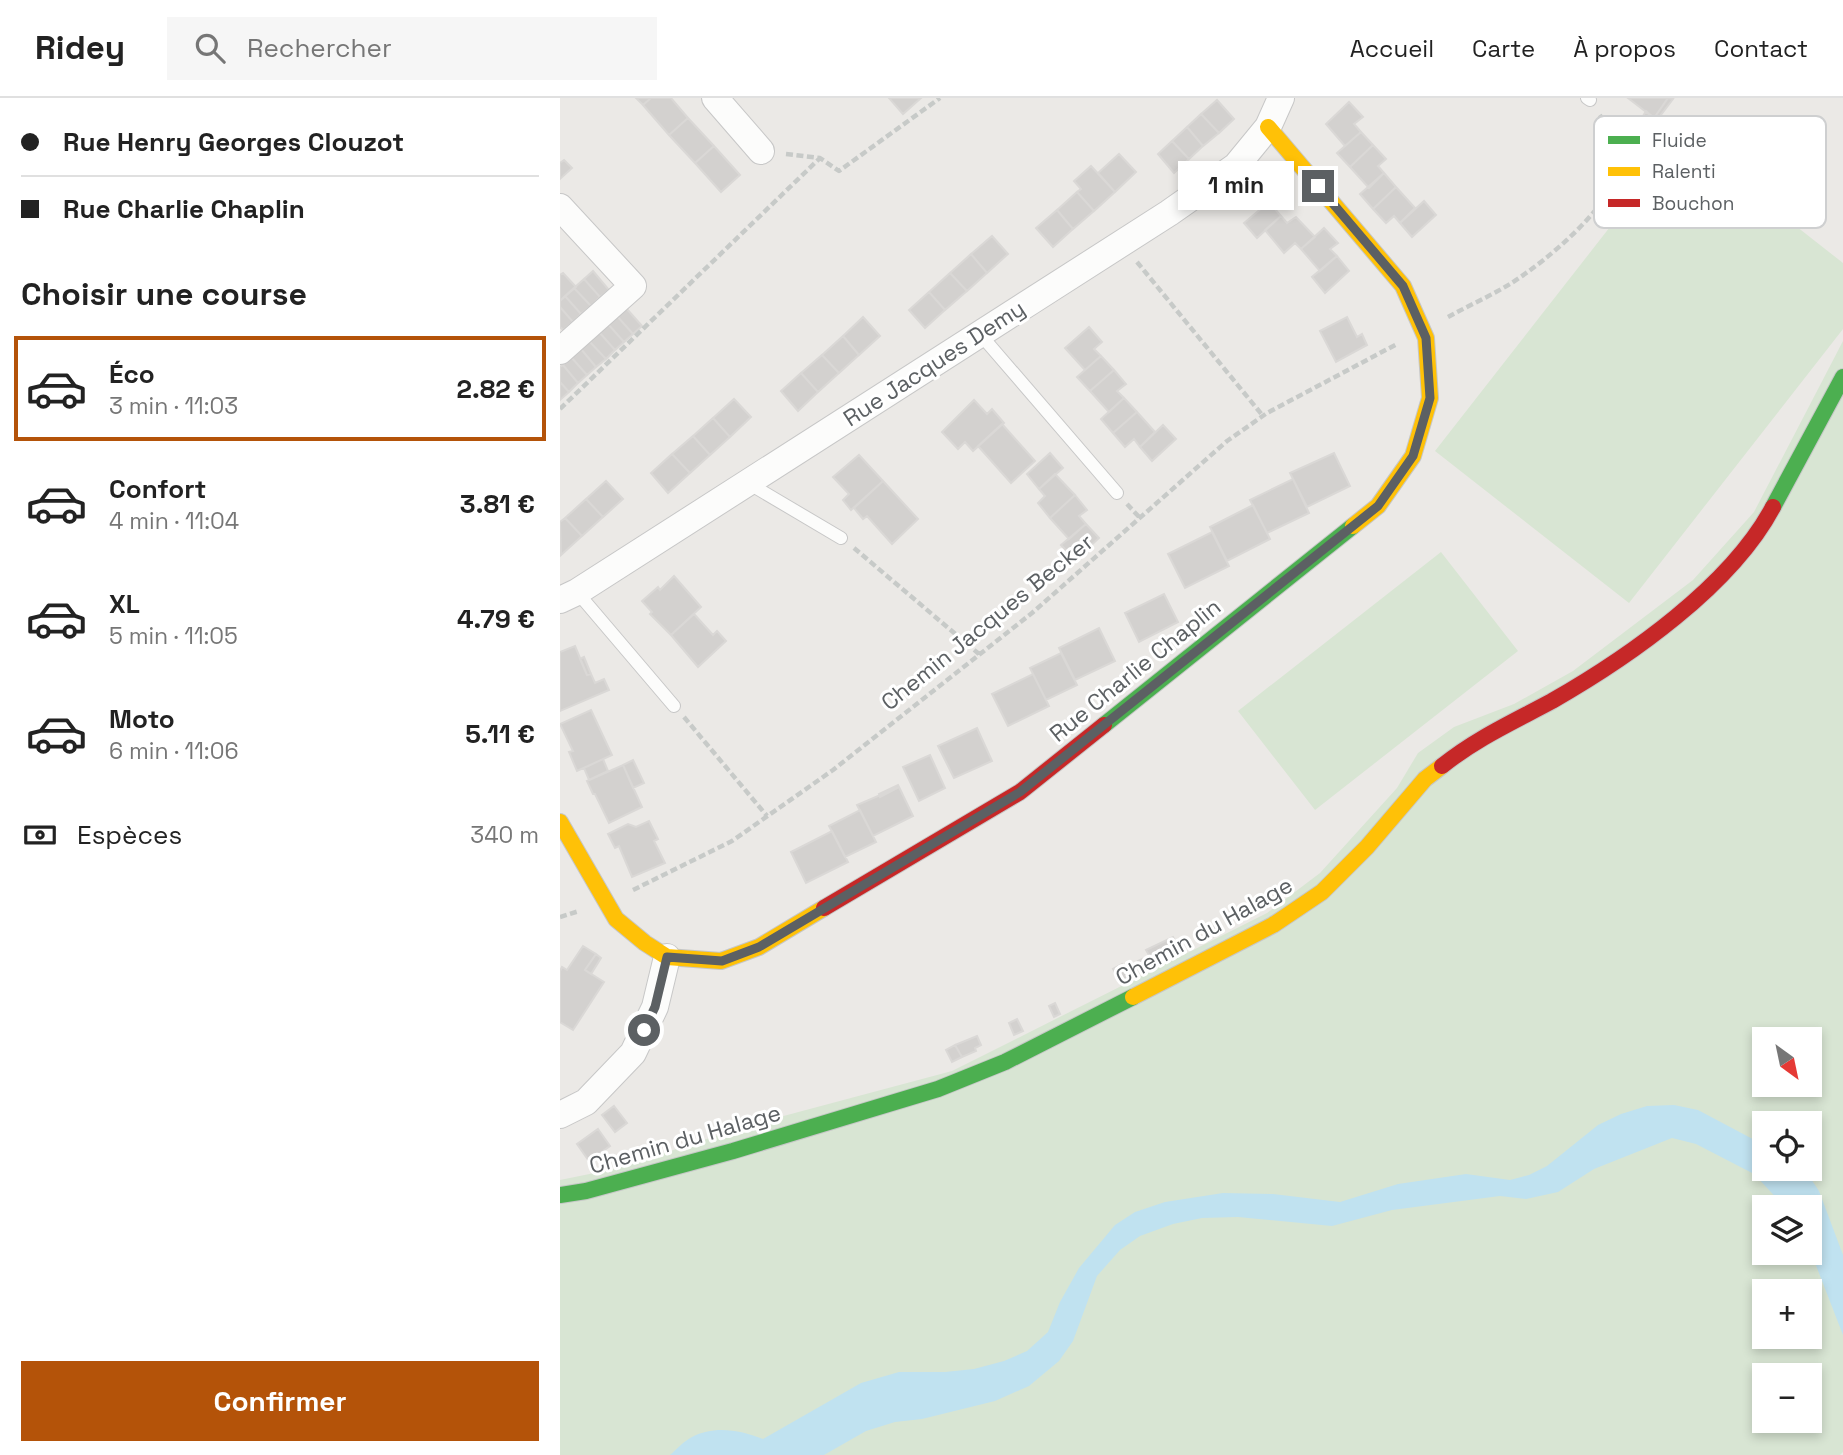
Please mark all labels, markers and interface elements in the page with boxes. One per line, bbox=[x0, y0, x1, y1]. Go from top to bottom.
search box bbox=[167, 17, 657, 80]
text: Ridey bbox=[35, 27, 125, 69]
icon: search bbox=[191, 29, 229, 67]
text: Rechercher bbox=[247, 31, 392, 65]
text: Accueil bbox=[1350, 33, 1434, 64]
text: Carte bbox=[1472, 33, 1535, 64]
text: À propos bbox=[1573, 33, 1676, 64]
text: Contact bbox=[1714, 33, 1808, 64]
legend bbox=[1594, 116, 1826, 228]
text: Rue Henry Georges Clouzot bbox=[63, 125, 404, 159]
text: Fluide bbox=[1652, 128, 1707, 153]
text: Ralenti bbox=[1652, 159, 1716, 184]
callout: 1 min bbox=[1178, 162, 1294, 210]
text: 1 min bbox=[1208, 170, 1264, 200]
route end bbox=[1302, 170, 1334, 202]
text: Bouchon bbox=[1652, 191, 1734, 216]
text: Rue Charlie Chaplin bbox=[63, 192, 305, 226]
text: Choisir une course bbox=[21, 274, 307, 314]
street label: Rue Jacques Demy bbox=[837, 293, 1031, 433]
icon: car bbox=[25, 357, 88, 420]
text: Éco bbox=[109, 357, 155, 391]
text: 2.82 € bbox=[457, 372, 535, 406]
text: 3 min · 11:03 bbox=[109, 391, 238, 421]
icon: car bbox=[25, 472, 88, 535]
text: Confort bbox=[109, 472, 206, 506]
text: 3.81 € bbox=[460, 487, 535, 521]
text: 4 min · 11:04 bbox=[109, 506, 239, 536]
street label: Chemin Jacques Becker bbox=[875, 527, 1099, 717]
icon: car bbox=[25, 587, 88, 650]
text: XL bbox=[109, 587, 140, 621]
street label: Rue Charlie Chaplin bbox=[1043, 592, 1227, 748]
text: 4.79 € bbox=[457, 602, 535, 636]
text: 5 min · 11:05 bbox=[109, 621, 238, 651]
icon: car bbox=[25, 702, 88, 765]
text: Moto bbox=[109, 702, 175, 736]
text: 5.11 € bbox=[465, 717, 535, 751]
text: 6 min · 11:06 bbox=[109, 736, 239, 766]
icon: cash bbox=[21, 816, 59, 854]
text: Espèces bbox=[77, 818, 182, 852]
text: 340 m bbox=[470, 820, 539, 850]
street label: Chemin du Halage bbox=[1110, 870, 1298, 992]
route start bbox=[628, 1014, 660, 1046]
north arrow bbox=[1752, 1027, 1822, 1097]
map controls bbox=[1752, 1027, 1822, 1433]
street label: Chemin du Halage bbox=[586, 1097, 784, 1181]
button: locate bbox=[1752, 1111, 1822, 1181]
button: layers bbox=[1752, 1195, 1822, 1265]
button: + bbox=[1752, 1279, 1822, 1349]
button: Confirmer bbox=[21, 1361, 539, 1441]
button: − bbox=[1752, 1363, 1822, 1433]

